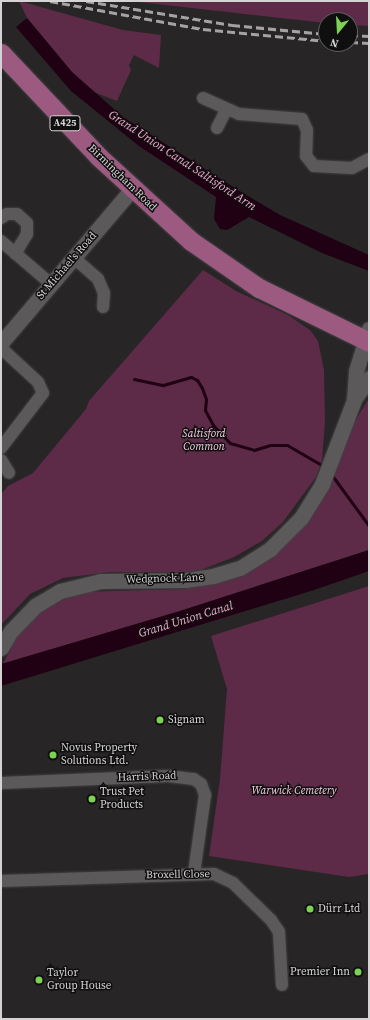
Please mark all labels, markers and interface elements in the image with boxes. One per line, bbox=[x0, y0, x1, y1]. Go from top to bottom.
north arrow bbox=[318, 12, 358, 52]
text: N bbox=[328, 35, 341, 51]
water label: Grand Union Canal Saltisford Arm bbox=[105, 108, 259, 214]
road number: A425 bbox=[49, 115, 81, 131]
street label: Birmingham Road bbox=[85, 142, 159, 214]
street label: St Michael's Road bbox=[34, 230, 100, 302]
park label: Saltisford Common bbox=[182, 428, 226, 454]
street label: Wedgnock Lane bbox=[126, 571, 204, 587]
water label: Grand Union Canal bbox=[137, 599, 235, 641]
place label: Signam bbox=[168, 713, 205, 727]
marker: Signam bbox=[155, 715, 165, 725]
place label: Novus Property Solutions Ltd. bbox=[61, 742, 137, 768]
marker: Novus Property Solutions Ltd. bbox=[48, 750, 58, 760]
street label: Harris Road bbox=[117, 769, 177, 785]
park label: Warwick Cemetery bbox=[252, 784, 336, 798]
place label: Trust Pet Products bbox=[100, 786, 144, 812]
marker: Trust Pet Products bbox=[87, 794, 97, 804]
street label: Broxell Close bbox=[146, 868, 210, 882]
place label: Dürr Ltd bbox=[318, 902, 360, 916]
marker: Dürr Ltd bbox=[305, 904, 315, 914]
place label: Premier Inn bbox=[290, 965, 350, 979]
place label: Taylor Group House bbox=[47, 967, 111, 993]
marker: Premier Inn bbox=[353, 967, 363, 977]
marker: Taylor Group House bbox=[34, 975, 44, 985]

